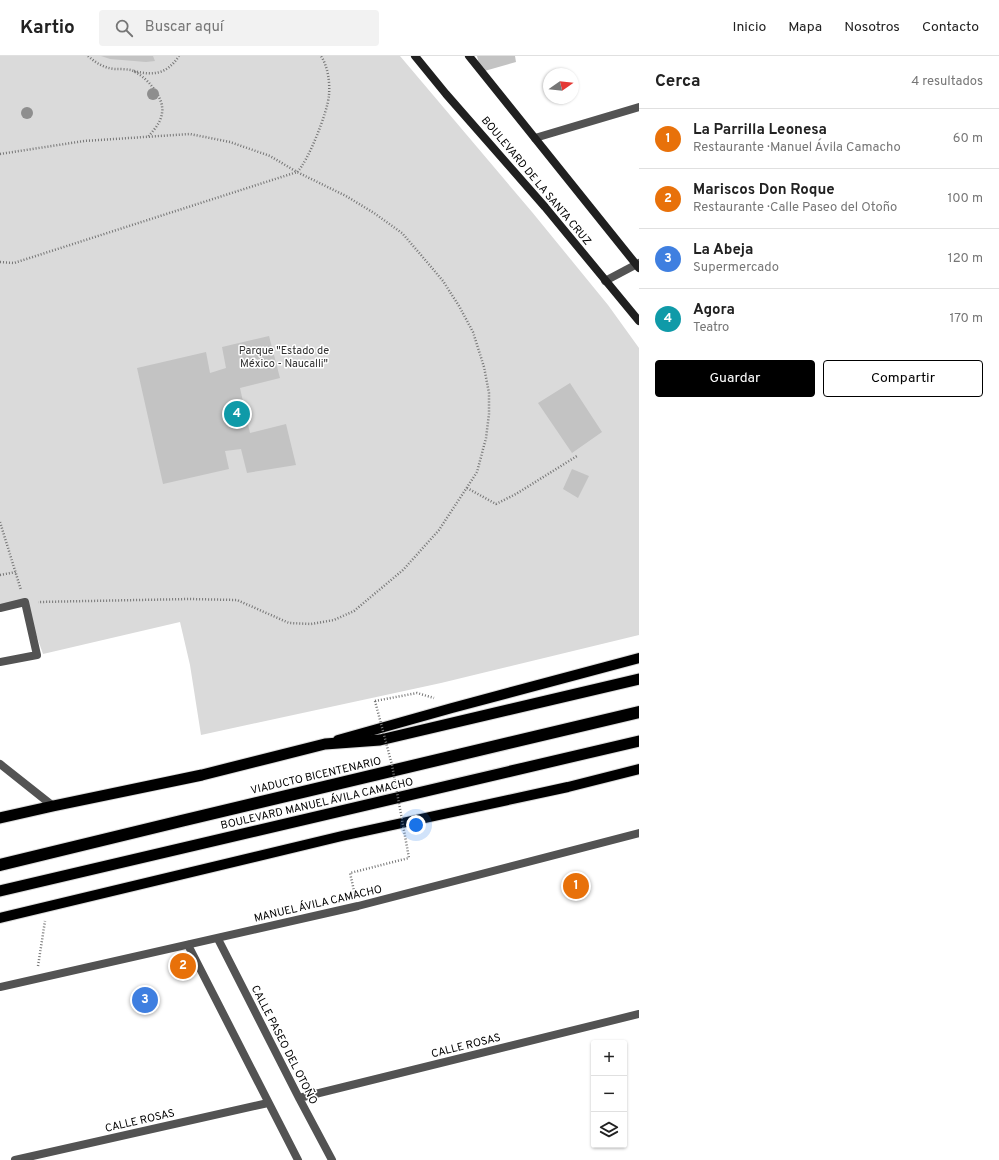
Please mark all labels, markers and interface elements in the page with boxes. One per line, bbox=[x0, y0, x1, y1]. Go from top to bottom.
search box bbox=[99, 10, 379, 46]
text: Kartio bbox=[20, 16, 75, 40]
icon: search bbox=[113, 17, 135, 39]
text: Buscar aquí bbox=[145, 18, 224, 37]
text: Inicio bbox=[733, 19, 766, 36]
text: Mapa bbox=[788, 19, 822, 36]
text: Nosotros bbox=[844, 19, 900, 36]
text: Contacto bbox=[922, 19, 979, 36]
north arrow bbox=[543, 68, 579, 104]
text: Cerca bbox=[655, 71, 701, 93]
text: 4 resultados bbox=[911, 74, 983, 90]
street label: BOULEVARD DE LA SANTA CRUZ bbox=[478, 114, 594, 248]
text: La Parrilla Leonesa bbox=[693, 121, 827, 140]
text: 1 bbox=[665, 131, 671, 147]
text: 60 m bbox=[953, 131, 983, 147]
text: Restaurante · Manuel Ávila Camacho bbox=[693, 140, 901, 156]
text: Mariscos Don Roque bbox=[693, 181, 834, 200]
text: 2 bbox=[664, 191, 672, 207]
text: 100 m bbox=[947, 191, 983, 207]
text: Restaurante · Calle Paseo del Otoño bbox=[693, 200, 897, 216]
text: La Abeja bbox=[693, 241, 753, 260]
text: 3 bbox=[664, 251, 672, 267]
text: 120 m bbox=[948, 251, 983, 267]
text: Supermercado bbox=[693, 260, 779, 276]
text: Agora bbox=[693, 301, 735, 320]
text: 4 bbox=[664, 311, 672, 327]
text: 170 m bbox=[949, 311, 983, 327]
text: Teatro bbox=[693, 320, 729, 336]
park label: Parque "Estado de México - Naucalli" bbox=[239, 344, 329, 371]
button: Guardar bbox=[655, 360, 815, 397]
button: Compartir bbox=[823, 360, 983, 397]
pin: 4 bbox=[224, 399, 250, 429]
street label: VIADUCTO BICENTENARIO bbox=[249, 754, 383, 798]
street label: BOULEVARD MANUEL ÁVILA CAMACHO bbox=[219, 774, 415, 833]
your location bbox=[406, 815, 426, 835]
pin: 1 bbox=[563, 871, 589, 901]
street label: MANUEL ÁVILA CAMACHO bbox=[252, 881, 383, 926]
pin: 2 bbox=[170, 951, 196, 981]
street label: CALLE PASEO DEL OTOÑO bbox=[248, 983, 320, 1107]
pin: 3 bbox=[132, 985, 158, 1015]
street label: CALLE ROSAS bbox=[430, 1031, 502, 1061]
map controls bbox=[591, 1040, 627, 1148]
button: + bbox=[591, 1040, 627, 1076]
button: − bbox=[591, 1076, 627, 1112]
street label: CALLE ROSAS bbox=[104, 1106, 176, 1136]
button: layers bbox=[591, 1112, 627, 1148]

